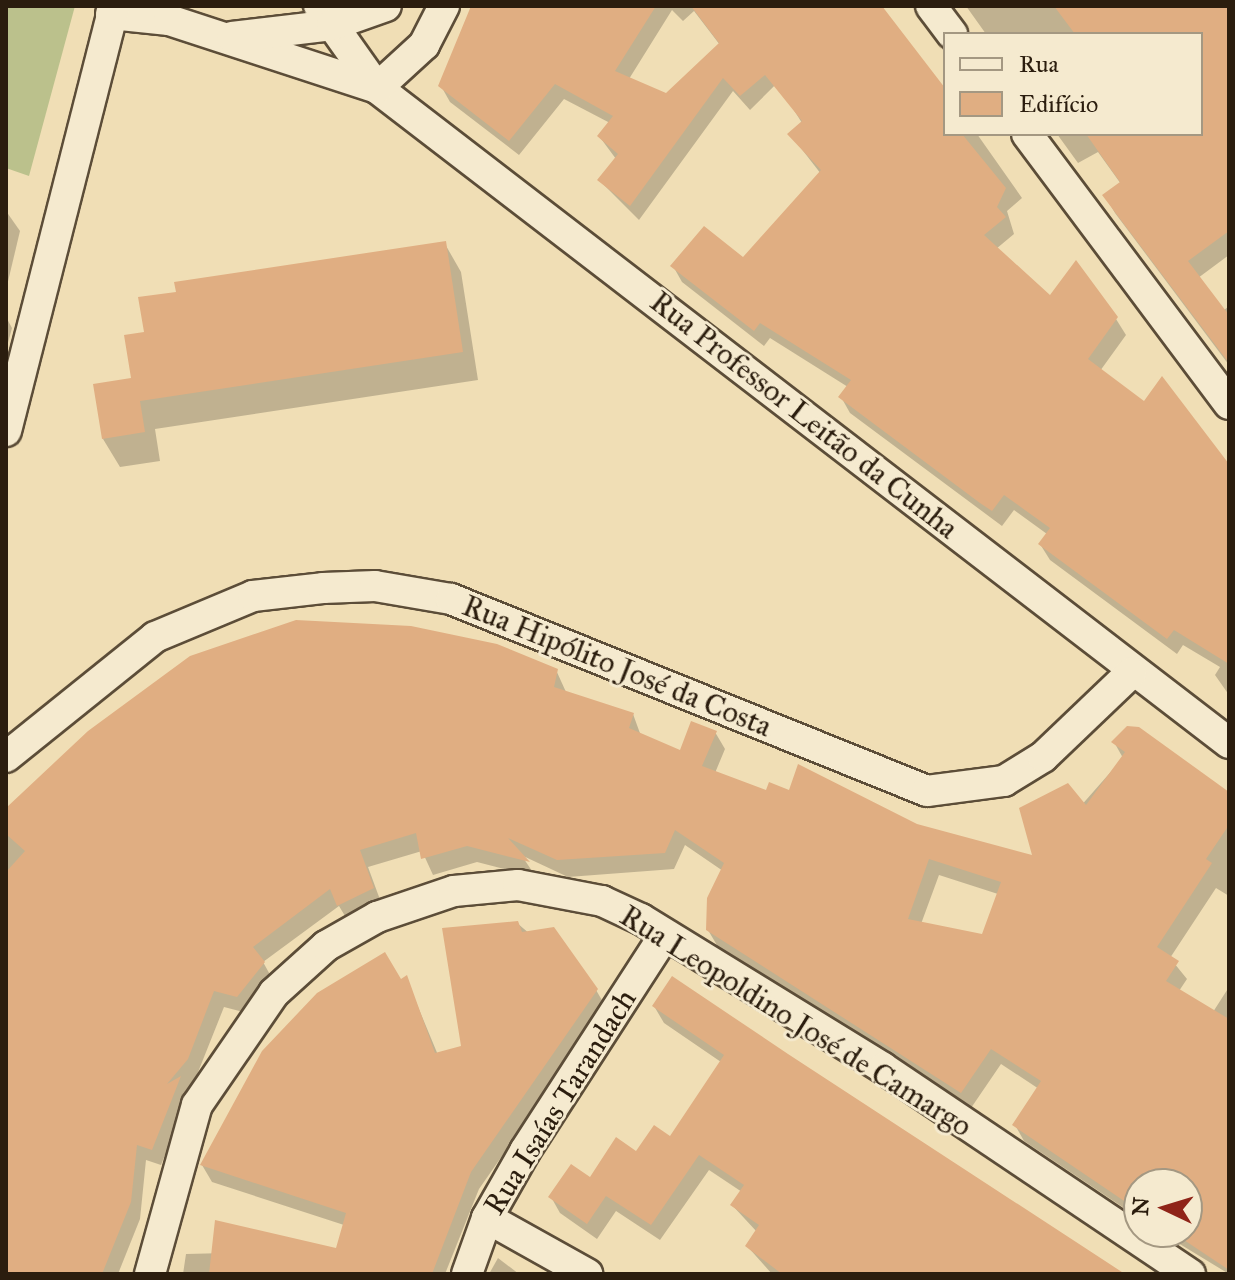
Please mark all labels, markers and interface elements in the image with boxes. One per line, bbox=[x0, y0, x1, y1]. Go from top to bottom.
legend bbox=[943, 32, 1203, 136]
text: Rua bbox=[1019, 49, 1059, 79]
text: Edifício bbox=[1019, 89, 1098, 119]
street label: Rua Professor Leitão da Cunha bbox=[643, 284, 965, 546]
street label: Rua Hipólito José da Costa bbox=[457, 587, 777, 745]
street label: Rua Leopoldino José de Camargo bbox=[613, 898, 979, 1144]
street label: Rua Isaías Tarandach bbox=[476, 983, 644, 1221]
north arrow bbox=[1123, 1168, 1203, 1248]
text: N bbox=[1126, 1196, 1155, 1217]

